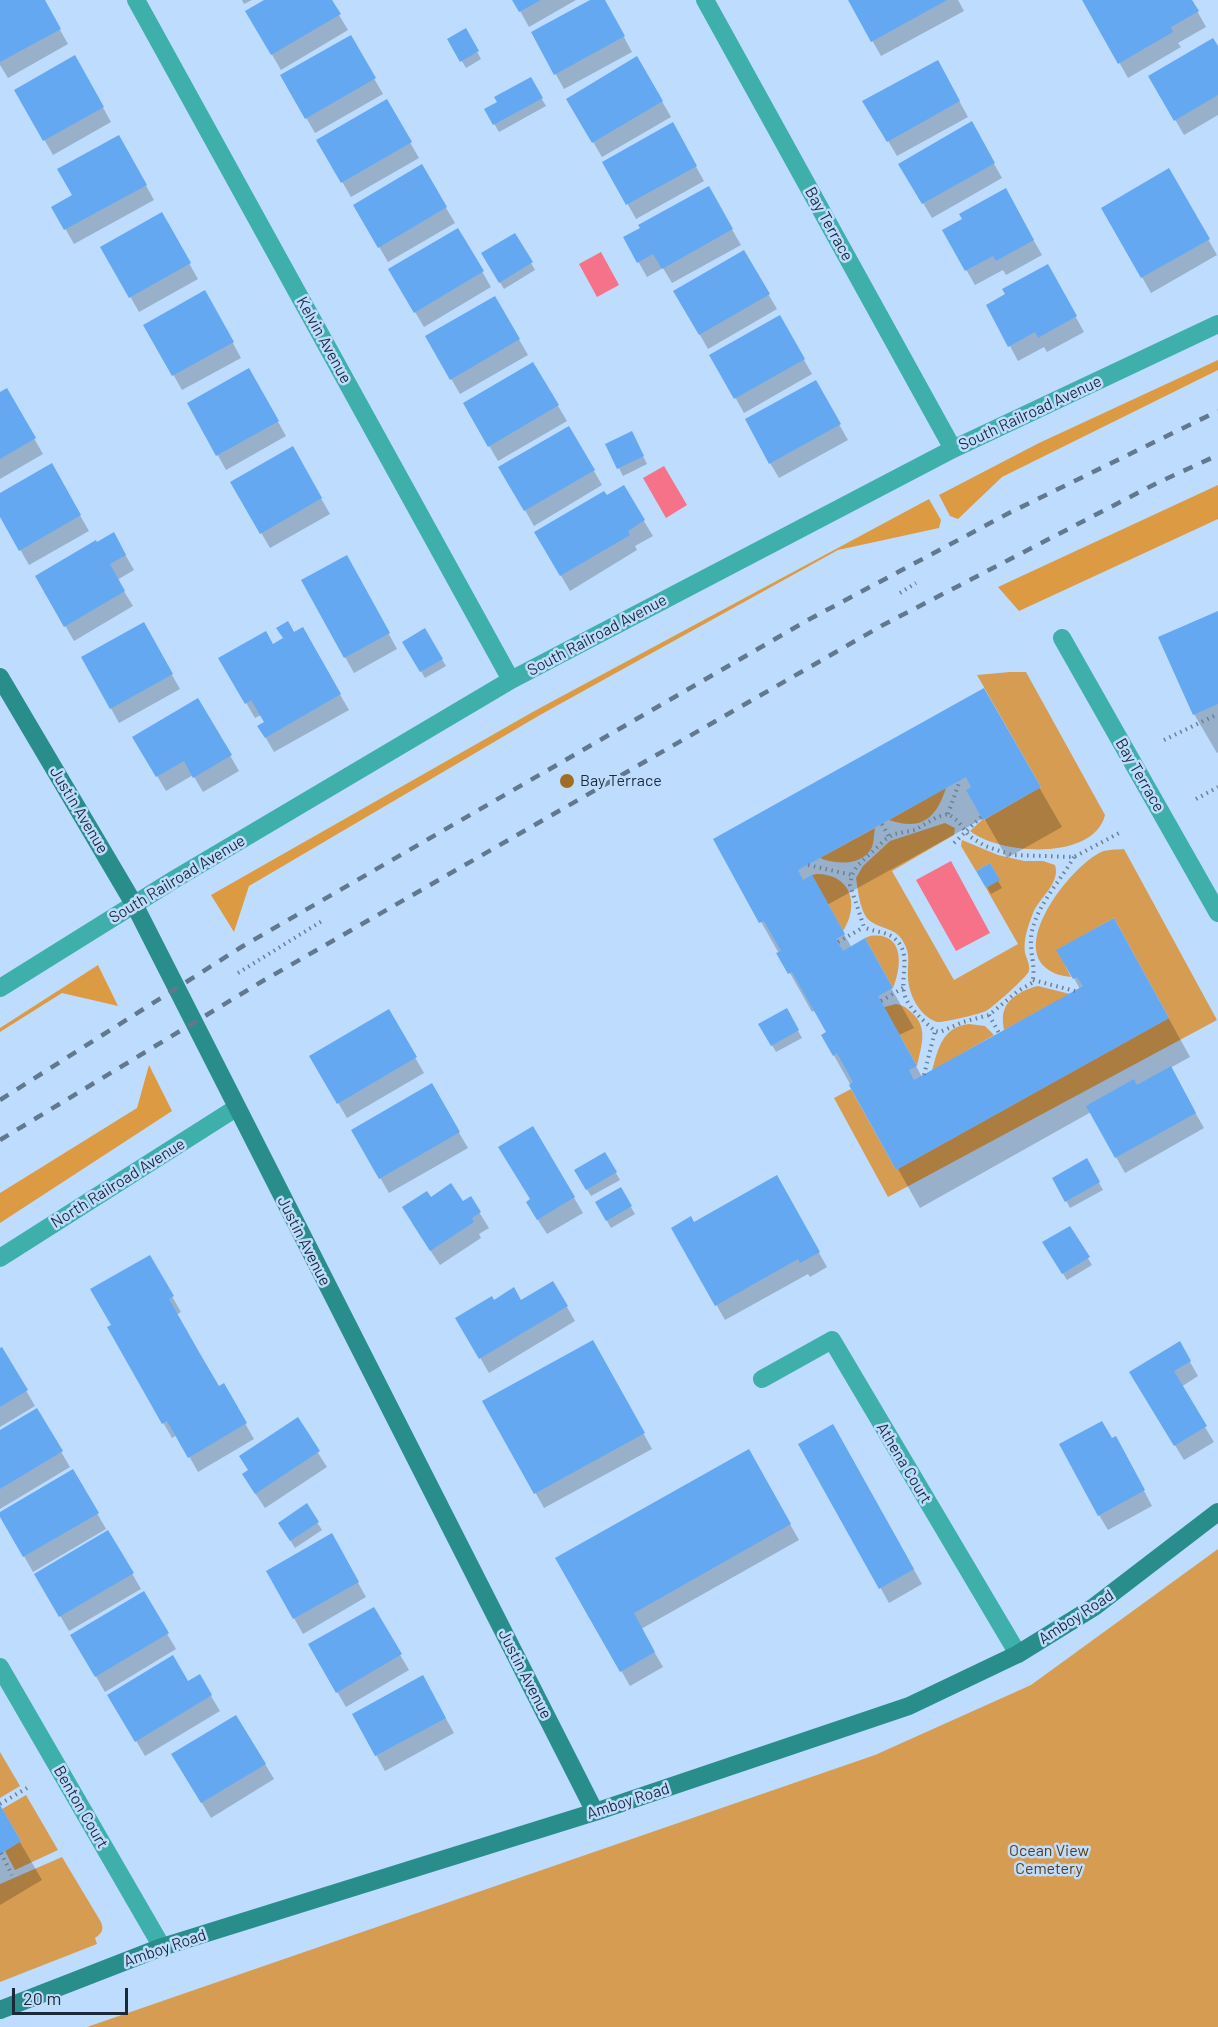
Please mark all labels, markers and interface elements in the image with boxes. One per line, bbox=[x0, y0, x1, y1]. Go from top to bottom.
street label: Bay Terrace bbox=[801, 184, 857, 264]
street label: Kelvin Avenue bbox=[292, 293, 356, 387]
street label: South Railroad Avenue bbox=[956, 371, 1104, 455]
street label: South Railroad Avenue bbox=[524, 590, 670, 680]
street label: Bay Terrace bbox=[1111, 735, 1169, 815]
street label: Justin Avenue bbox=[46, 763, 112, 857]
place label: Bay Terrace bbox=[580, 771, 662, 791]
marker: Bay Terrace bbox=[558, 772, 576, 790]
street label: South Railroad Avenue bbox=[105, 831, 249, 927]
street label: North Railroad Avenue bbox=[47, 1134, 189, 1232]
street label: Justin Avenue bbox=[273, 1193, 335, 1289]
street label: Athena Court bbox=[872, 1419, 936, 1507]
street label: Amboy Road bbox=[1035, 1586, 1117, 1648]
street label: Justin Avenue bbox=[494, 1626, 556, 1722]
street label: Benton Court bbox=[50, 1762, 112, 1852]
street label: Amboy Road bbox=[584, 1779, 672, 1823]
park label: Ocean View Cemetery bbox=[1009, 1841, 1089, 1879]
street label: Amboy Road bbox=[121, 1925, 209, 1971]
scale bar bbox=[15, 1976, 130, 2014]
text: 20 m bbox=[23, 1987, 61, 2009]

